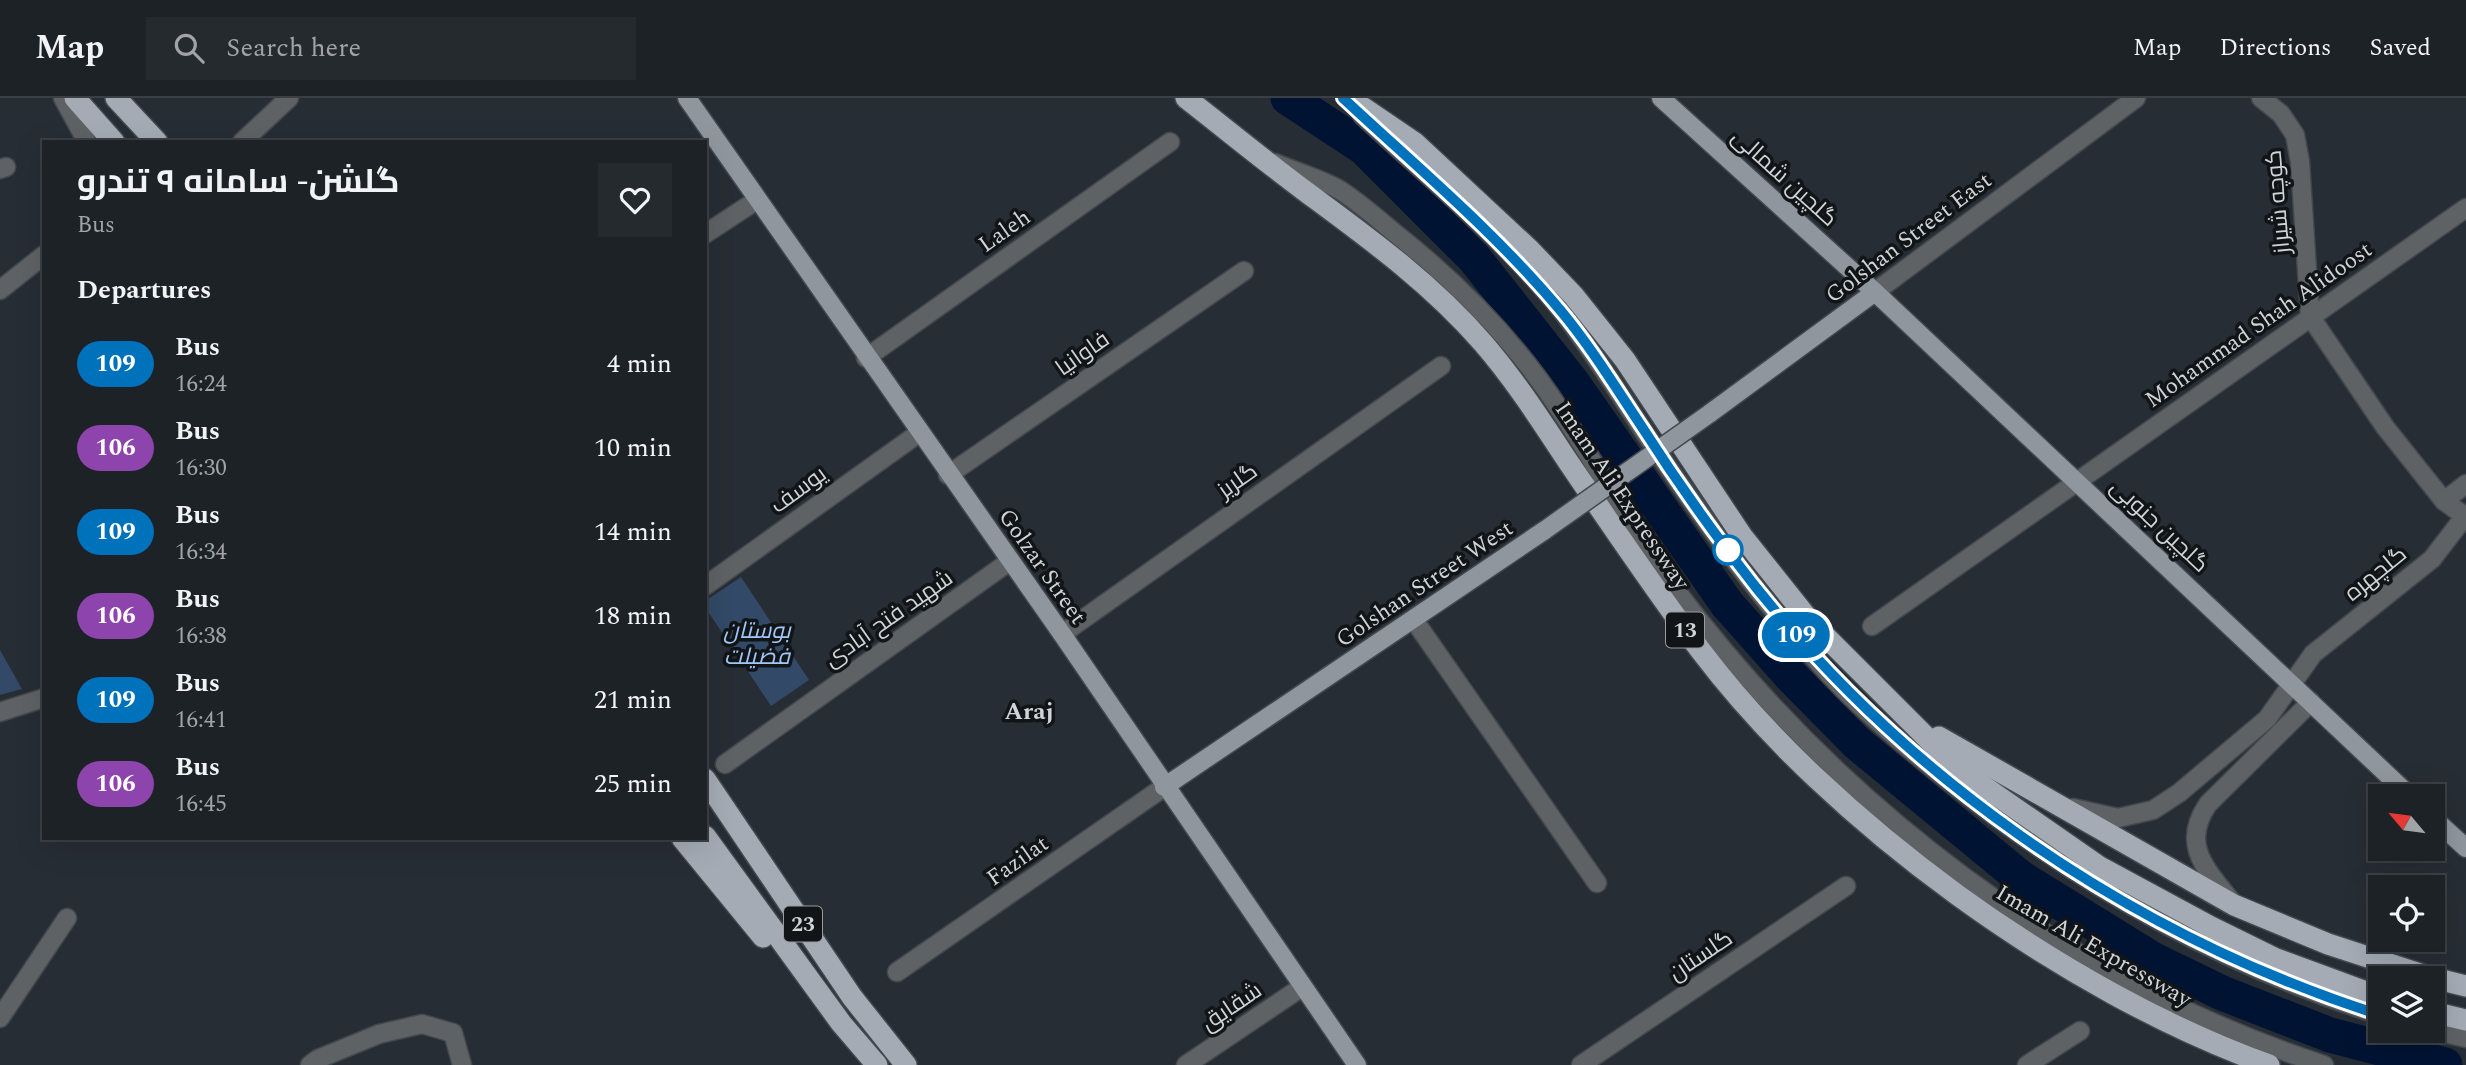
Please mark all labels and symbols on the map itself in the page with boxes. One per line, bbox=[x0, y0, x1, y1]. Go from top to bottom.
street label: گلچین شمالی bbox=[1723, 121, 1845, 236]
street label: کوچه شیراز bbox=[2257, 148, 2301, 257]
street label: Golshan Street East bbox=[1818, 164, 2000, 313]
street label: Laleh bbox=[971, 201, 1038, 262]
street label: Mohammad Shah Alidoost bbox=[2138, 233, 2380, 417]
street label: فاوانیا bbox=[1049, 323, 1117, 386]
street label: Imam Ali Expressway bbox=[1545, 394, 1699, 598]
street label: گلریز bbox=[1209, 455, 1265, 509]
street label: یوسف bbox=[763, 458, 835, 523]
street label: گلچین جنوبی bbox=[2102, 471, 2216, 581]
street label: Golzar Street bbox=[989, 502, 1095, 632]
street label: Golshan Street West bbox=[1329, 512, 1521, 657]
unlabelled marker bbox=[1713, 535, 1743, 565]
street label: گلچهره bbox=[2337, 538, 2415, 610]
street label: شهید فتح آبادی bbox=[817, 562, 961, 677]
road number: 13 bbox=[1666, 612, 1704, 648]
line badge: 109 bbox=[1756, 612, 1836, 658]
park label: بوستان فضیلت bbox=[723, 614, 793, 675]
district label: Araj bbox=[1004, 694, 1054, 730]
north arrow bbox=[2368, 784, 2445, 861]
street label: Fazilat bbox=[980, 827, 1056, 895]
street label: Imam Ali Expressway bbox=[1989, 876, 2199, 1017]
road number: 23 bbox=[784, 906, 822, 942]
street label: گلستان bbox=[1662, 922, 1740, 991]
street label: شقایق bbox=[1194, 974, 1269, 1041]

